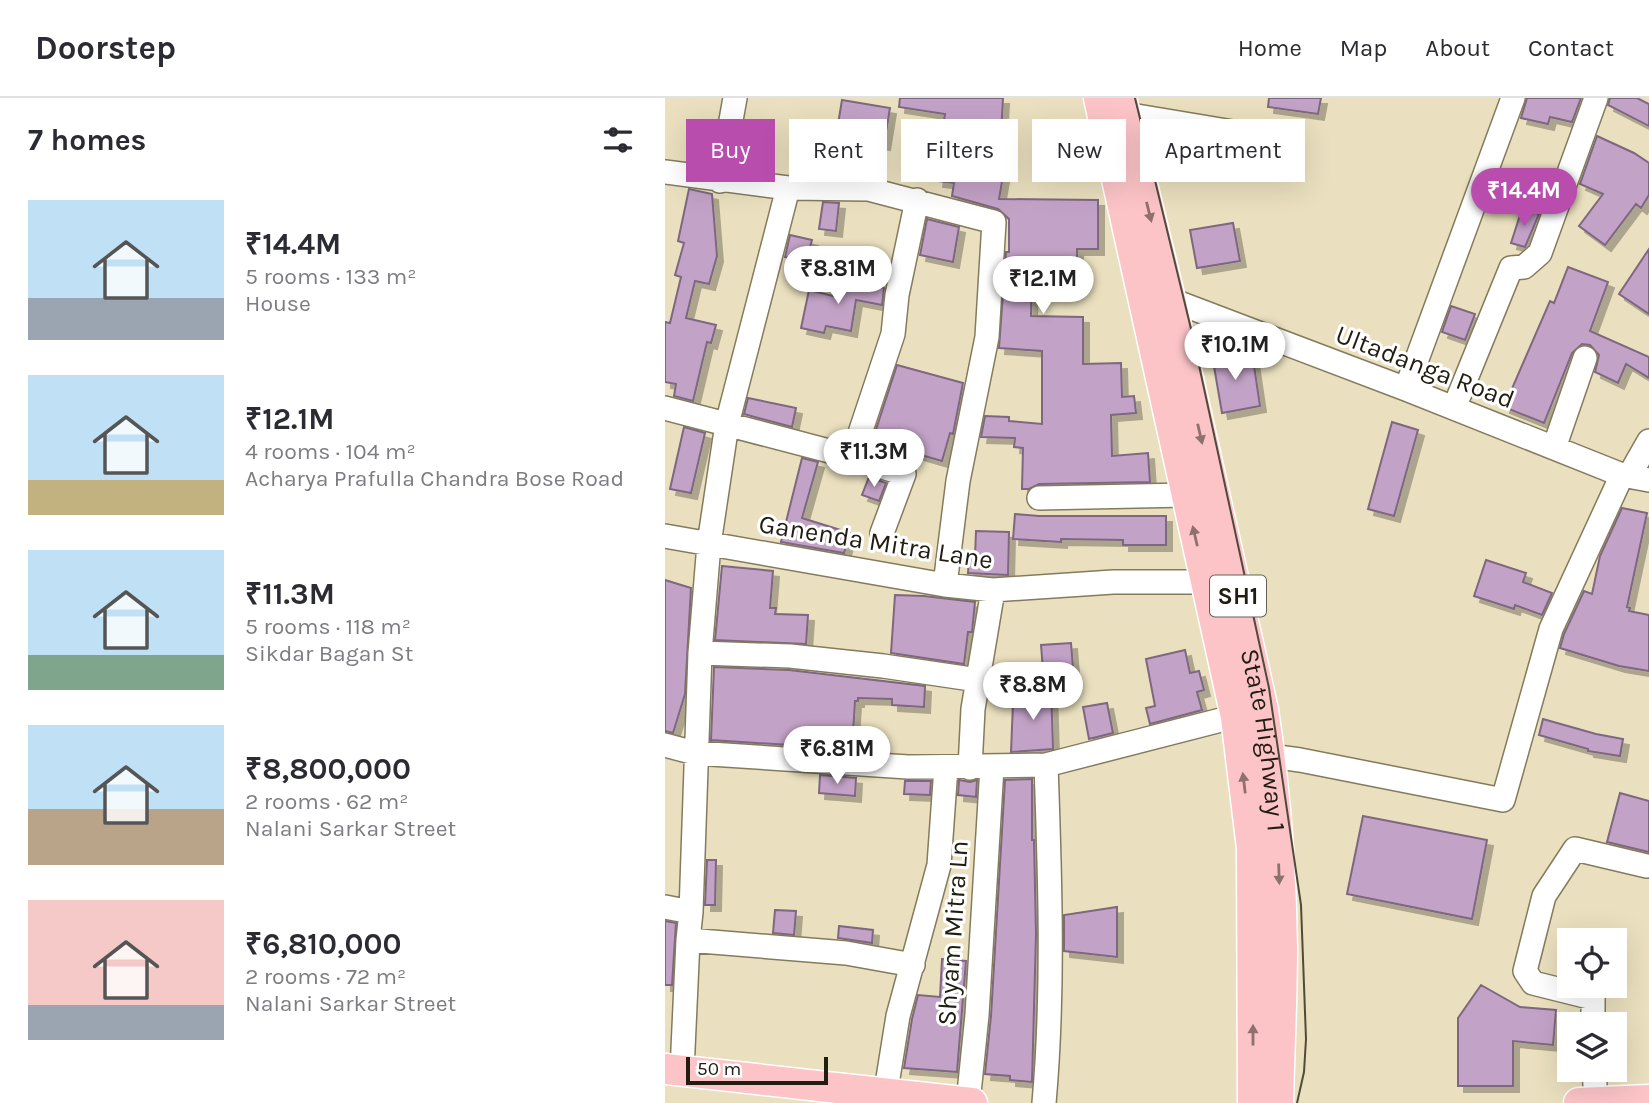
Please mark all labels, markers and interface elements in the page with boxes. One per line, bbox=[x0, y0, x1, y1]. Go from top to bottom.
text: Doorstep bbox=[35, 29, 176, 67]
text: Home bbox=[1238, 34, 1302, 62]
text: Map bbox=[1340, 34, 1387, 62]
text: About bbox=[1425, 34, 1490, 62]
text: Contact bbox=[1528, 34, 1614, 62]
chip: Buy bbox=[686, 119, 775, 182]
chip: Rent bbox=[789, 119, 887, 182]
chip: Filters bbox=[901, 119, 1018, 182]
chip: New bbox=[1032, 119, 1126, 182]
chip: Apartment bbox=[1140, 119, 1305, 182]
icon: filters bbox=[599, 121, 637, 159]
text: 7 homes bbox=[28, 122, 146, 158]
pin: ₹14.4M bbox=[1467, 169, 1581, 228]
text: ₹14.4M bbox=[1487, 177, 1561, 204]
one-way arrow bbox=[1144, 201, 1155, 223]
text: ₹14.4M bbox=[245, 226, 341, 262]
icon: home bbox=[84, 228, 168, 312]
pin: ₹8.81M bbox=[781, 246, 895, 306]
text: ₹8.81M bbox=[800, 255, 876, 282]
pin: ₹12.1M bbox=[986, 256, 1100, 316]
text: 5 rooms · 133 m² bbox=[245, 263, 417, 290]
text: ₹12.1M bbox=[1009, 265, 1077, 292]
text: House bbox=[245, 290, 311, 317]
street label: Ultadanga Road bbox=[1331, 319, 1519, 415]
pin: ₹10.1M bbox=[1178, 322, 1292, 382]
text: ₹10.1M bbox=[1200, 331, 1270, 358]
text: ₹12.1M bbox=[245, 401, 334, 437]
icon: home bbox=[84, 403, 168, 487]
one-way arrow bbox=[1194, 423, 1205, 445]
pin: ₹11.3M bbox=[817, 430, 931, 489]
text: 4 rooms · 104 m² bbox=[245, 438, 416, 465]
text: ₹11.3M bbox=[840, 438, 908, 465]
text: Acharya Prafulla Chandra Bose Road bbox=[245, 465, 624, 492]
street label: Ganenda Mitra Lane bbox=[757, 508, 995, 576]
one-way arrow bbox=[1189, 525, 1200, 547]
road number: SH1 bbox=[1210, 575, 1266, 616]
text: ₹11.3M bbox=[245, 576, 335, 612]
icon: home bbox=[84, 578, 168, 662]
text: 5 rooms · 118 m² bbox=[245, 613, 411, 640]
text: Sikdar Bagan St bbox=[245, 640, 413, 667]
street label: State Highway 1 bbox=[1234, 645, 1292, 833]
pin: ₹8.8M bbox=[984, 662, 1082, 722]
text: ₹8.8M bbox=[999, 671, 1067, 698]
pin: ₹6.81M bbox=[780, 726, 894, 786]
text: ₹6.81M bbox=[799, 735, 875, 762]
text: ₹8,800,000 bbox=[245, 751, 411, 787]
icon: home bbox=[84, 753, 168, 837]
one-way arrow bbox=[1239, 772, 1250, 794]
text: 2 rooms · 62 m² bbox=[245, 788, 409, 815]
text: Nalani Sarkar Street bbox=[245, 815, 456, 842]
street label: Shyam Mitra Ln bbox=[931, 839, 975, 1027]
one-way arrow bbox=[1273, 863, 1285, 885]
text: ₹6,810,000 bbox=[245, 926, 402, 962]
icon: home bbox=[84, 928, 168, 1012]
map controls bbox=[1557, 928, 1627, 1082]
button: locate bbox=[1557, 928, 1627, 998]
text: 2 rooms · 72 m² bbox=[245, 963, 406, 990]
text: Nalani Sarkar Street bbox=[245, 990, 456, 1017]
button: layers bbox=[1557, 1012, 1627, 1082]
one-way arrow bbox=[1247, 1024, 1259, 1046]
scale bar bbox=[686, 1054, 828, 1086]
text: 50 m bbox=[697, 1058, 741, 1080]

